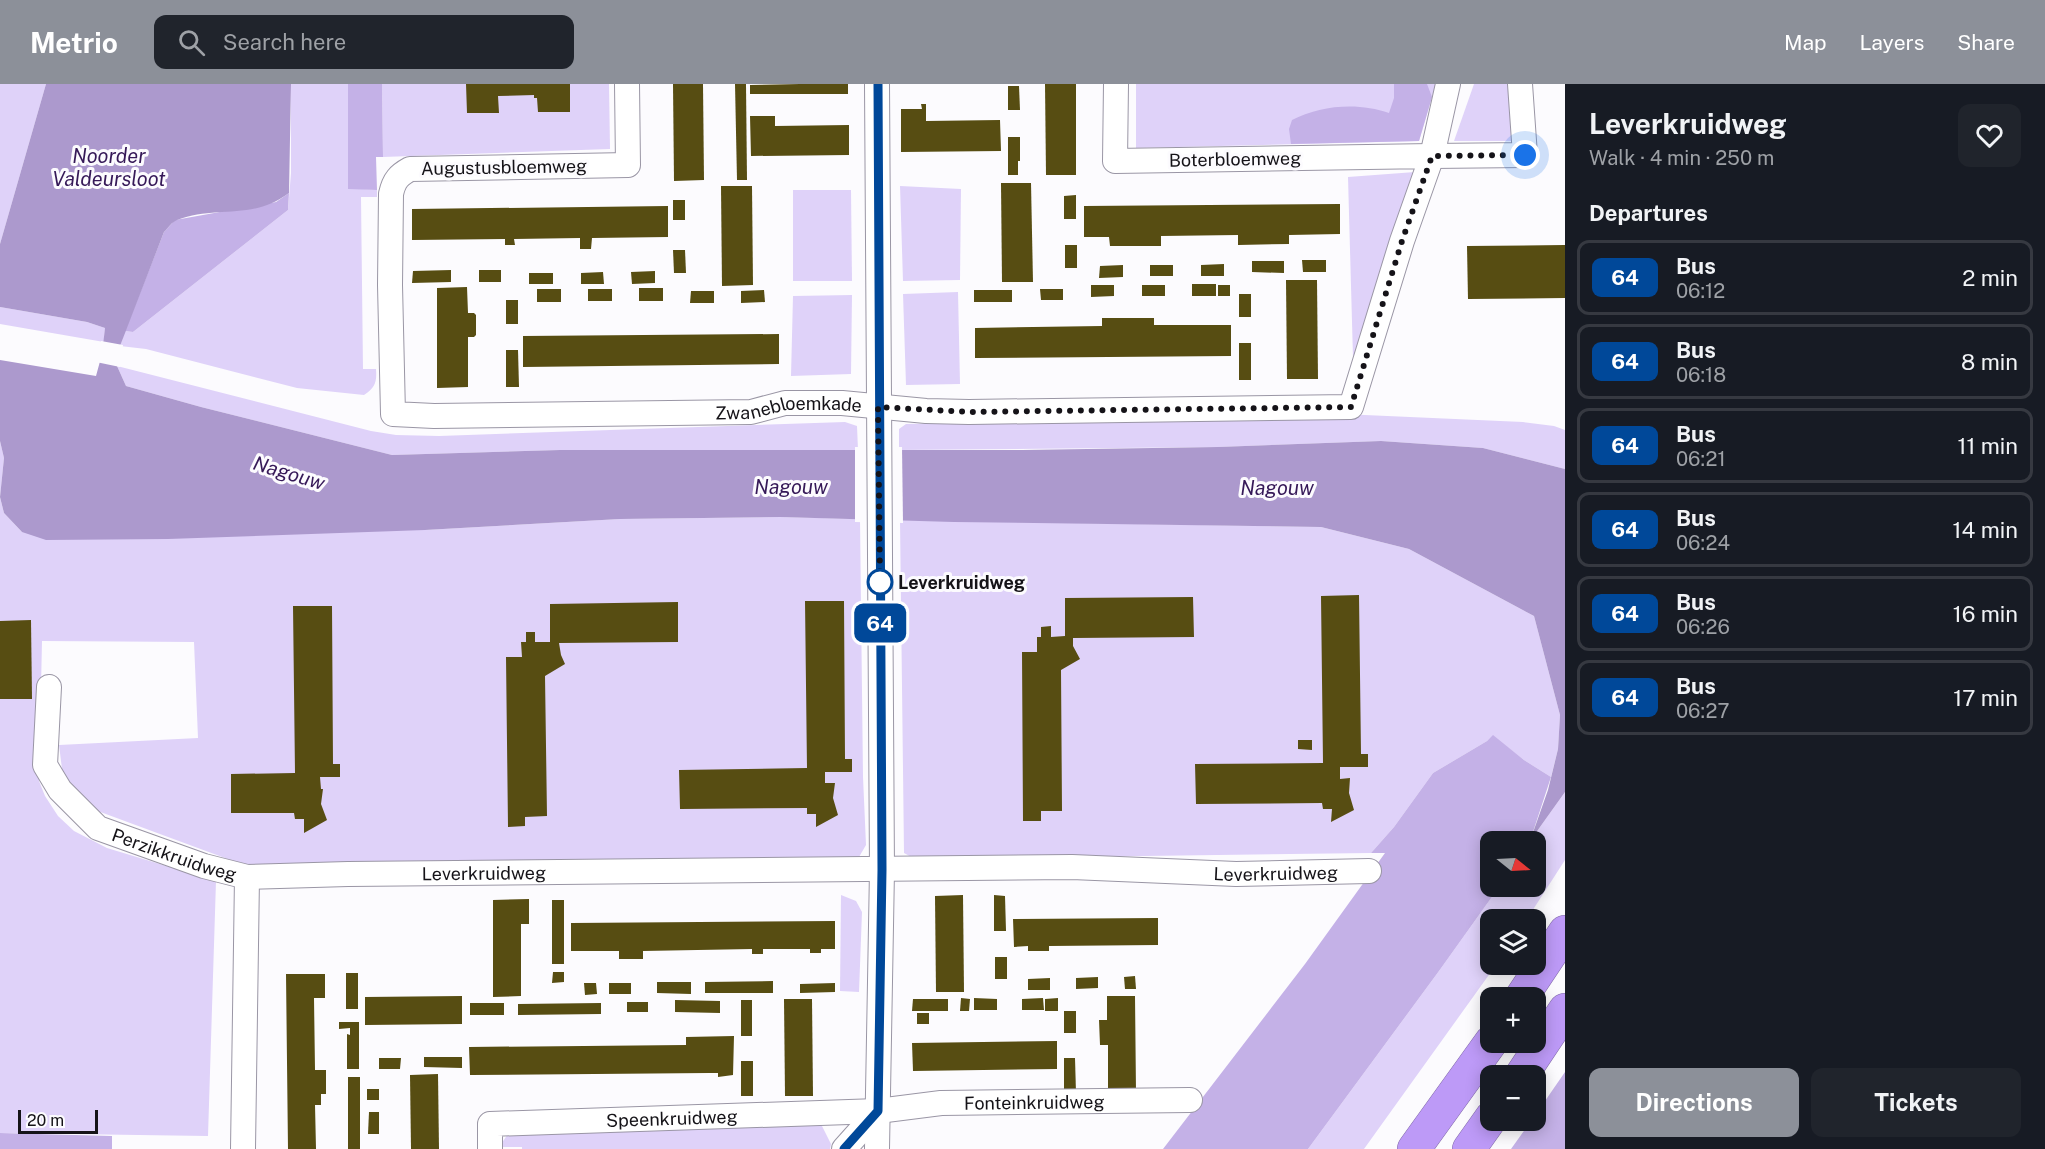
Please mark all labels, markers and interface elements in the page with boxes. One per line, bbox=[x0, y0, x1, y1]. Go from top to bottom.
search box bbox=[154, 15, 574, 69]
text: Metrio bbox=[30, 26, 118, 59]
icon: search bbox=[175, 26, 208, 59]
text: Search here bbox=[223, 29, 346, 55]
text: Map bbox=[1784, 30, 1827, 55]
text: Layers bbox=[1860, 30, 1924, 55]
text: Share bbox=[1957, 30, 2015, 55]
button: heart bbox=[1958, 104, 2021, 167]
text: Leverkruidweg bbox=[1589, 107, 1787, 140]
your location bbox=[1510, 140, 1540, 170]
water label: Noorder Valdeursloot bbox=[52, 144, 166, 191]
text: Walk · 4 min · 250 m bbox=[1589, 146, 1774, 170]
street label: Boterbloemweg bbox=[1169, 147, 1301, 171]
street label: Augustusbloemweg bbox=[421, 155, 587, 179]
text: Departures bbox=[1589, 200, 1708, 226]
text: Bus bbox=[1676, 253, 1716, 279]
text: 64 bbox=[1611, 265, 1639, 290]
text: 2 min bbox=[1962, 265, 2018, 291]
text: 06:12 bbox=[1676, 279, 1725, 303]
text: Bus bbox=[1676, 337, 1716, 363]
text: 64 bbox=[1611, 349, 1639, 374]
text: 8 min bbox=[1961, 349, 2018, 375]
text: 06:18 bbox=[1676, 363, 1726, 387]
street label: Zwanebloemkade bbox=[715, 392, 863, 423]
text: Bus bbox=[1676, 421, 1716, 447]
text: 64 bbox=[1611, 433, 1639, 458]
text: 11 min bbox=[1957, 433, 2018, 459]
text: 06:21 bbox=[1676, 447, 1726, 471]
water label: Nagouw bbox=[250, 451, 329, 496]
water label: Nagouw bbox=[754, 475, 829, 499]
water label: Nagouw bbox=[1240, 476, 1315, 500]
text: Bus bbox=[1676, 505, 1716, 531]
text: 64 bbox=[1611, 517, 1639, 542]
text: 14 min bbox=[1953, 517, 2018, 543]
text: 06:24 bbox=[1676, 531, 1730, 555]
marker: Leverkruidweg bbox=[867, 569, 893, 595]
place label: Leverkruidweg bbox=[898, 572, 1025, 593]
text: Bus bbox=[1676, 589, 1716, 615]
text: 64 bbox=[1611, 601, 1639, 626]
text: 16 min bbox=[1953, 601, 2018, 627]
line badge: 64 bbox=[853, 604, 907, 642]
text: 64 bbox=[866, 611, 894, 636]
text: 06:26 bbox=[1676, 615, 1730, 639]
text: Bus bbox=[1676, 673, 1716, 699]
text: 64 bbox=[1611, 685, 1639, 710]
text: 17 min bbox=[1953, 685, 2018, 711]
text: 06:27 bbox=[1676, 699, 1729, 723]
street label: Perzikkruidweg bbox=[109, 823, 239, 884]
north arrow bbox=[1480, 831, 1546, 897]
map controls bbox=[1480, 831, 1546, 1131]
street label: Leverkruidweg bbox=[1213, 861, 1338, 885]
street label: Leverkruidweg bbox=[422, 862, 546, 884]
button: layers bbox=[1480, 909, 1546, 975]
button: + bbox=[1480, 987, 1546, 1053]
button: − bbox=[1480, 1065, 1546, 1131]
button: Directions bbox=[1589, 1068, 1799, 1137]
button: Tickets bbox=[1811, 1068, 2021, 1137]
street label: Fonteinkruidweg bbox=[964, 1091, 1105, 1113]
street label: Speenkruidweg bbox=[606, 1105, 738, 1131]
scale bar bbox=[18, 1107, 98, 1134]
text: 20 m bbox=[27, 1111, 64, 1130]

